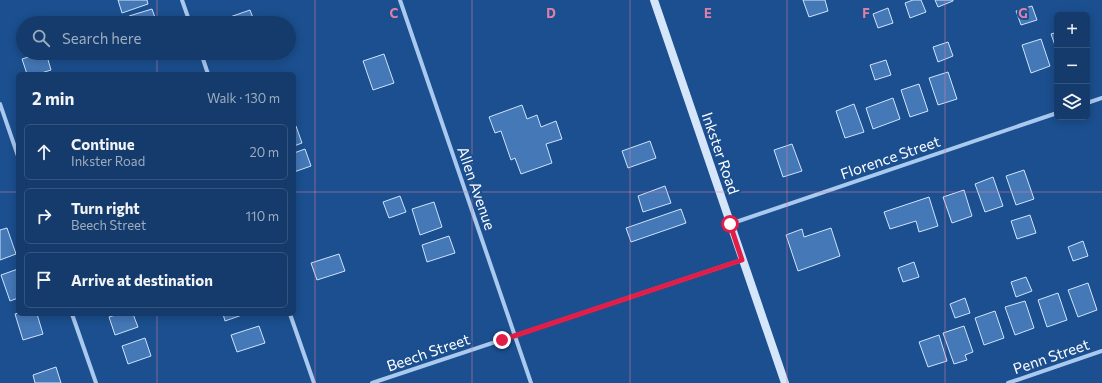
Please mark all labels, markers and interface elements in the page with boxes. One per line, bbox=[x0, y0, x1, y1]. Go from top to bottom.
text: C bbox=[390, 5, 399, 21]
text: D bbox=[546, 5, 556, 21]
text: E bbox=[704, 5, 712, 21]
text: F bbox=[862, 5, 870, 21]
text: G bbox=[1018, 5, 1028, 21]
map controls bbox=[1054, 12, 1090, 120]
button: + bbox=[1054, 12, 1090, 48]
search box bbox=[16, 16, 296, 60]
icon: search bbox=[30, 27, 52, 49]
text: Search here bbox=[62, 29, 141, 47]
button: − bbox=[1054, 48, 1090, 84]
button: layers bbox=[1054, 84, 1090, 120]
text: 2 min bbox=[32, 88, 74, 109]
text: Walk · 130 m bbox=[207, 90, 280, 106]
street label: Inkster Road bbox=[699, 110, 743, 196]
street label: Florence Street bbox=[838, 132, 942, 182]
text: Continue bbox=[71, 135, 135, 153]
icon: ahead bbox=[33, 141, 55, 163]
text: 20 m bbox=[250, 144, 279, 160]
street label: Allen Avenue bbox=[454, 144, 500, 232]
text: Inkster Road bbox=[71, 153, 145, 169]
text: Turn right bbox=[71, 199, 140, 217]
icon: right bbox=[33, 205, 55, 227]
text: 110 m bbox=[246, 208, 279, 224]
route start bbox=[721, 215, 739, 233]
text: Beech Street bbox=[71, 217, 146, 233]
icon: arrive bbox=[33, 269, 55, 291]
text: Arrive at destination bbox=[71, 271, 213, 289]
street label: Beech Street bbox=[384, 329, 472, 375]
route end bbox=[493, 331, 511, 349]
street label: Penn Street bbox=[1010, 335, 1092, 377]

